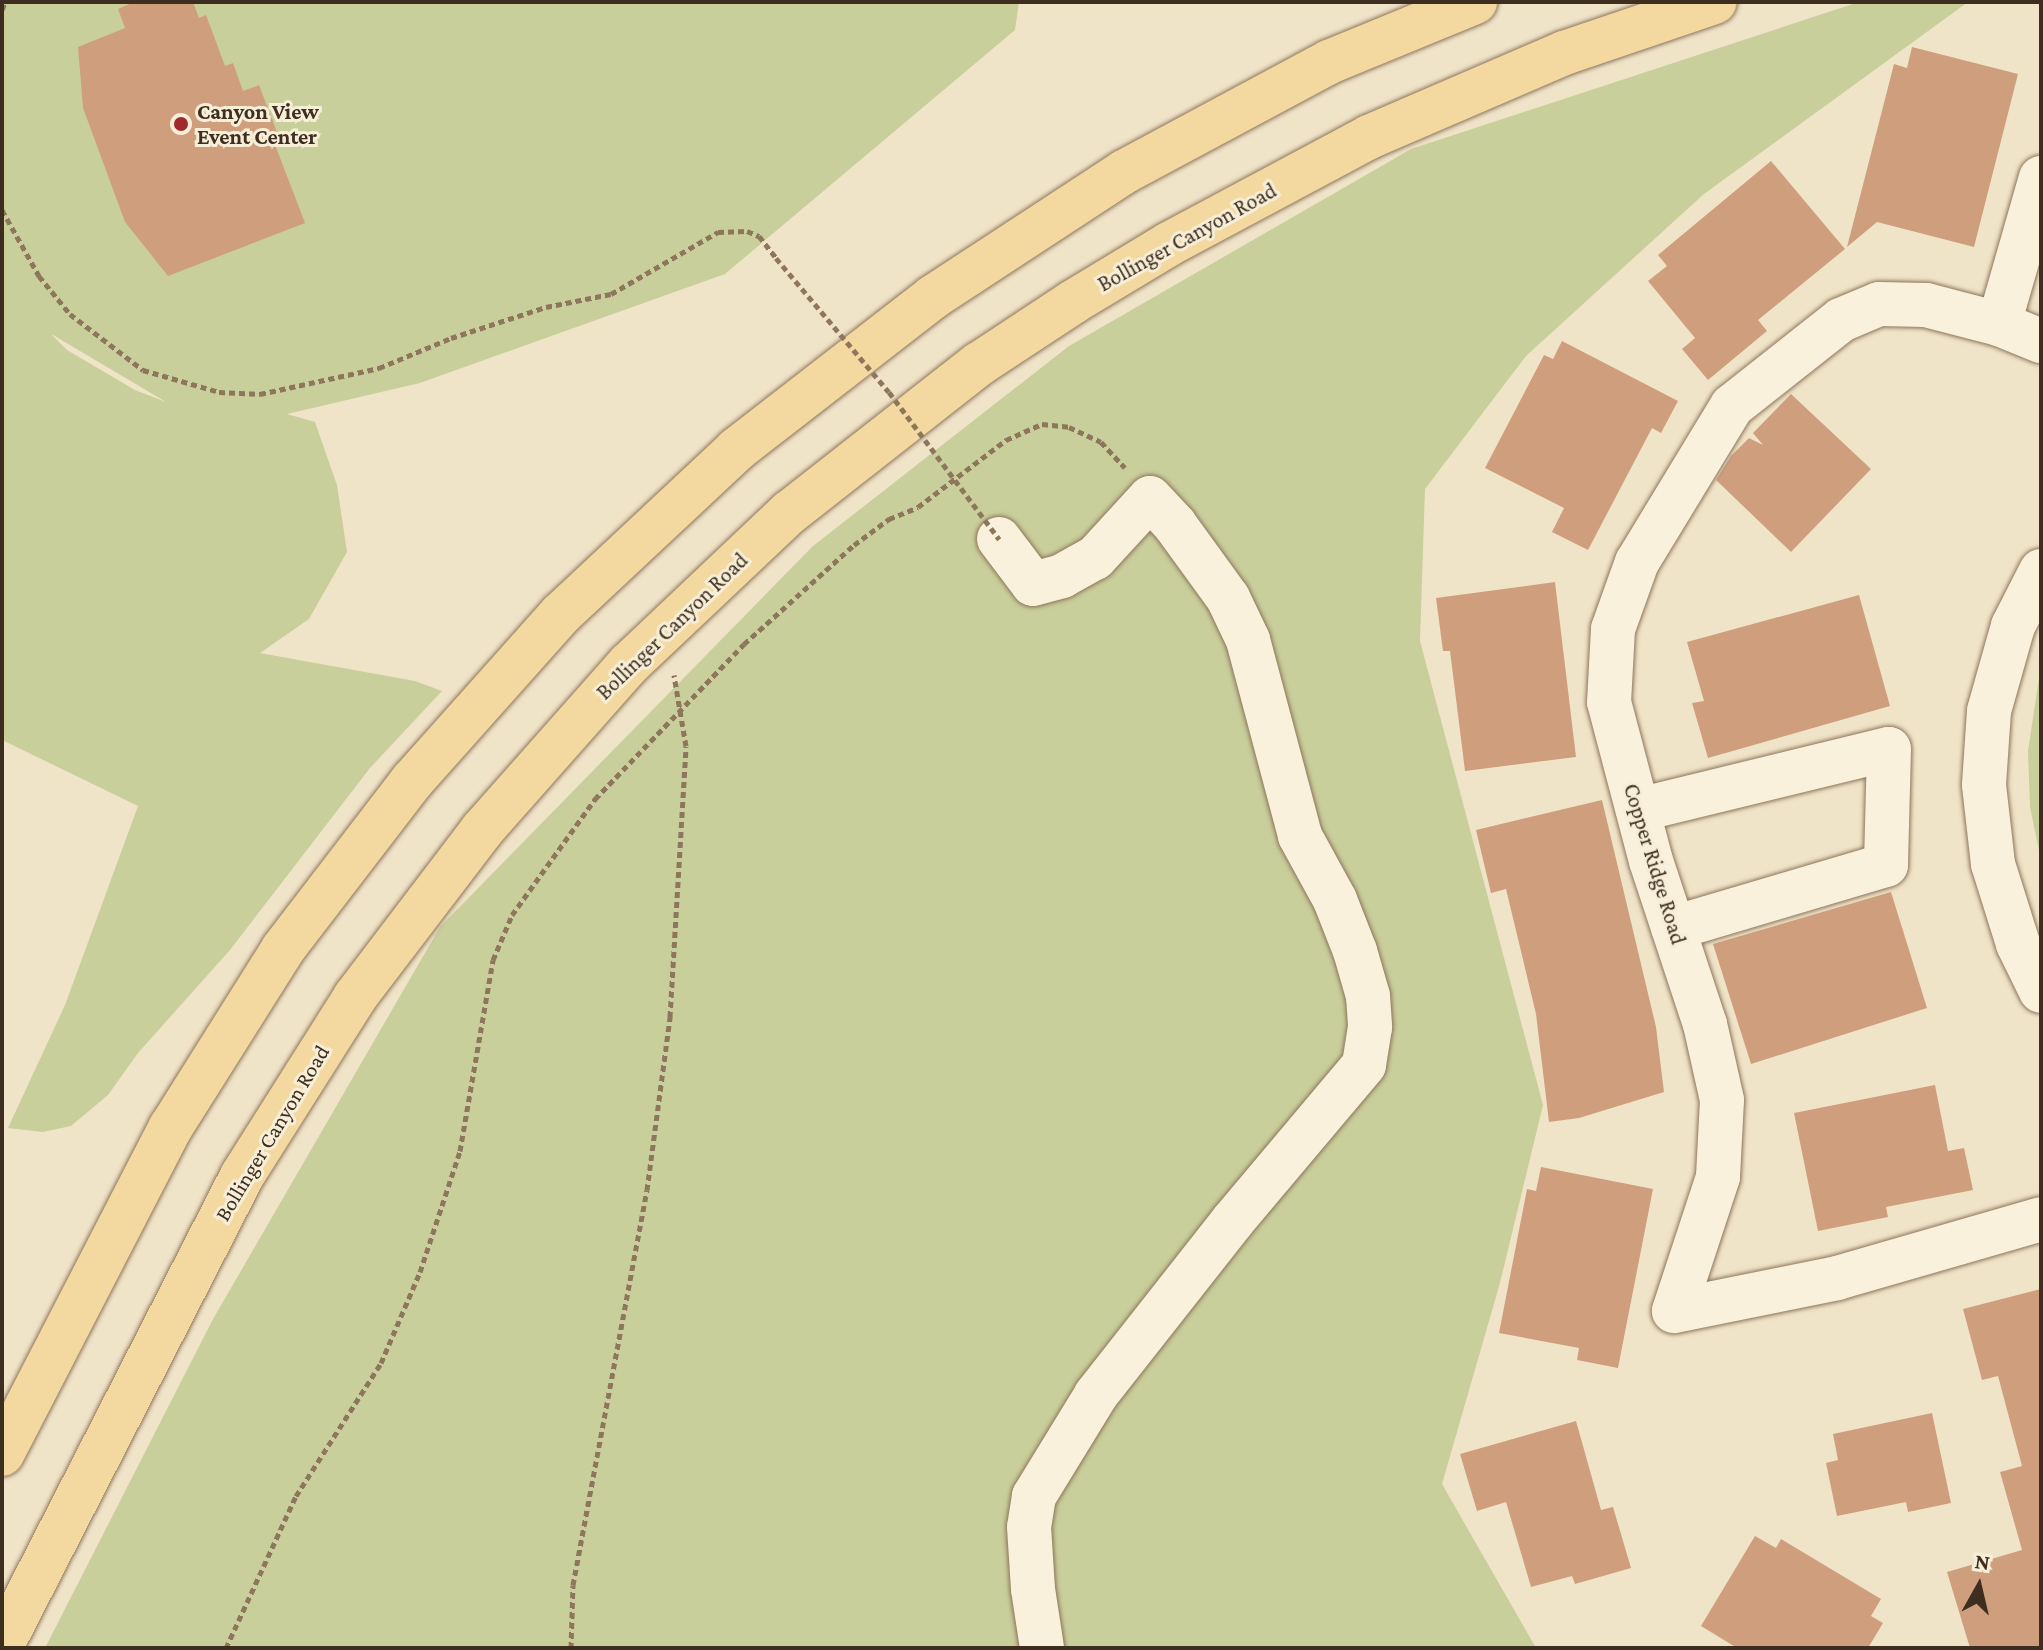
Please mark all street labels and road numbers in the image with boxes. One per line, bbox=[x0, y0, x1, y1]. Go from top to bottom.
street label: Bollinger Canyon Road bbox=[1093, 177, 1281, 297]
street label: Bollinger Canyon Road bbox=[591, 547, 753, 705]
street label: Copper Ridge Road bbox=[1618, 780, 1692, 948]
street label: Bollinger Canyon Road bbox=[209, 1040, 335, 1226]

